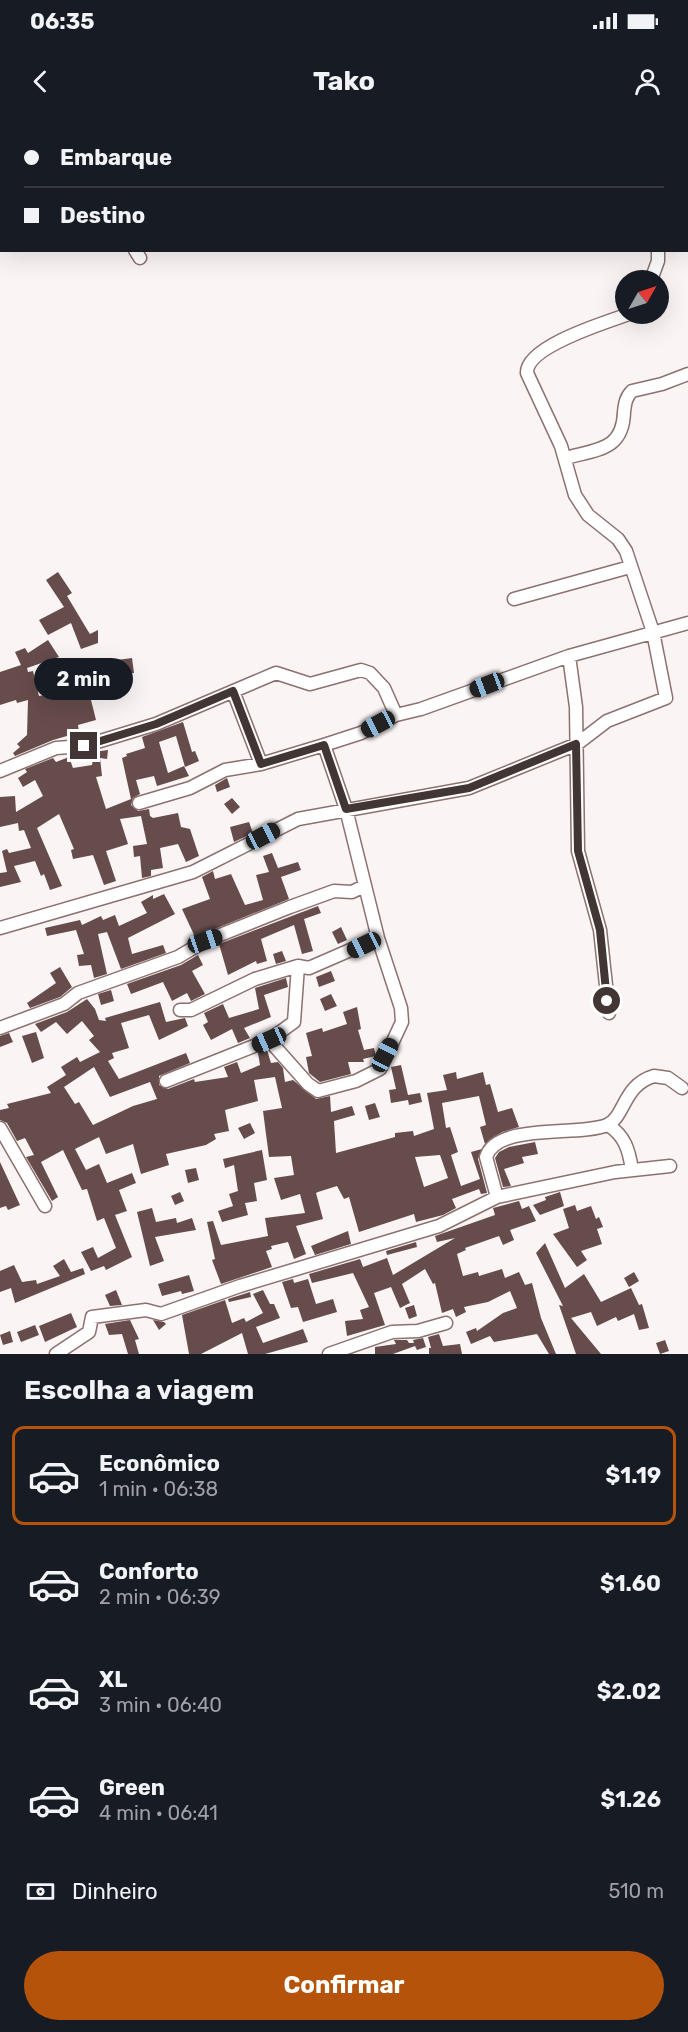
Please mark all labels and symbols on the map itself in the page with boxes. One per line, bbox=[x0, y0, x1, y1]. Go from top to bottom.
north arrow bbox=[615, 270, 669, 324]
callout: 2 min bbox=[34, 659, 134, 701]
car bbox=[467, 670, 507, 700]
car bbox=[358, 708, 398, 740]
route end bbox=[70, 732, 97, 759]
car bbox=[243, 820, 283, 852]
car bbox=[185, 927, 225, 955]
car bbox=[344, 929, 384, 961]
route start bbox=[593, 987, 620, 1014]
car bbox=[249, 1024, 289, 1056]
car bbox=[369, 1035, 401, 1075]

